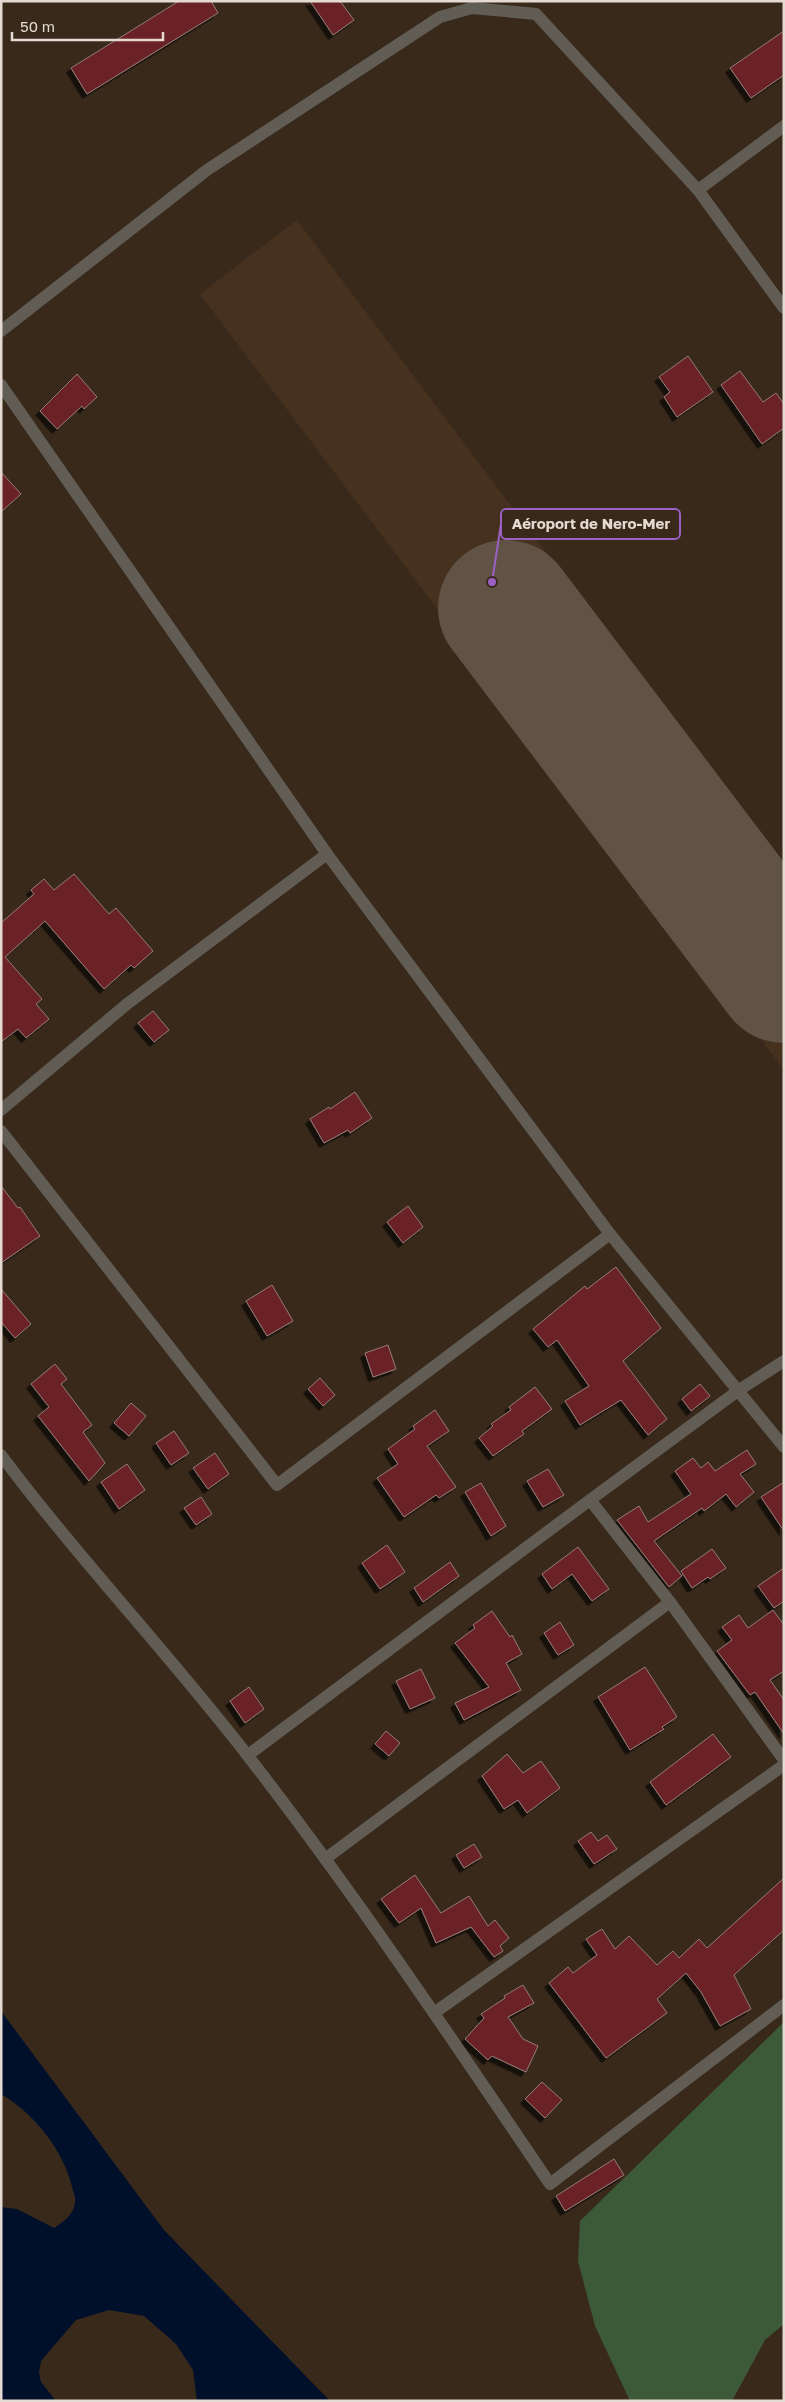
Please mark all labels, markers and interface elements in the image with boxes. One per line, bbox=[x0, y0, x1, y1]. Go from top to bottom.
scale bar bbox=[12, 10, 164, 42]
text: 50 m bbox=[20, 17, 55, 35]
callout: Aéroport de Nero-Mer bbox=[501, 509, 680, 539]
text: Aéroport de Nero-Mer bbox=[512, 514, 670, 532]

